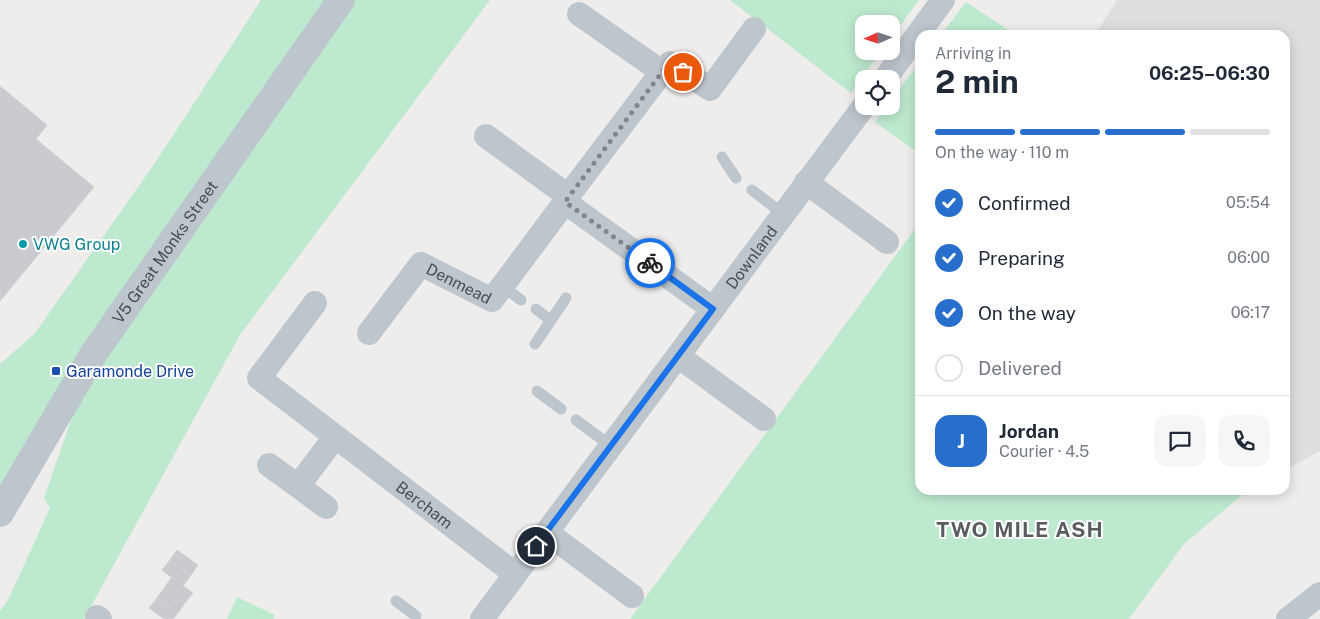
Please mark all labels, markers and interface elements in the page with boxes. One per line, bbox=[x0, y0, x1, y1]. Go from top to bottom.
north arrow bbox=[855, 15, 900, 60]
map controls bbox=[855, 15, 900, 115]
text: Arriving in bbox=[935, 44, 1011, 63]
pin bbox=[662, 51, 704, 93]
icon: bag bbox=[669, 58, 697, 86]
text: 06:25–06:30 bbox=[1149, 62, 1270, 84]
text: 2 min bbox=[935, 63, 1019, 100]
button: locate bbox=[855, 70, 900, 115]
text: On the way · 110 m bbox=[935, 143, 1069, 162]
street label: V5 Great Monks Street bbox=[108, 177, 221, 327]
icon: check bbox=[935, 189, 963, 217]
text: Confirmed bbox=[978, 192, 1071, 214]
text: 05:54 bbox=[1226, 193, 1270, 212]
street label: Downland bbox=[722, 222, 781, 293]
place label: VWG Group bbox=[33, 235, 120, 254]
marker: VWG Group bbox=[17, 238, 29, 250]
courier bbox=[625, 238, 675, 288]
icon: check bbox=[935, 244, 963, 272]
text: Preparing bbox=[978, 247, 1065, 269]
text: 06:00 bbox=[1227, 248, 1270, 267]
icon: bike bbox=[636, 249, 664, 277]
street label: Denmead bbox=[423, 259, 495, 308]
icon: check bbox=[935, 299, 963, 327]
text: On the way bbox=[978, 302, 1076, 324]
text: 06:17 bbox=[1231, 303, 1270, 322]
text: Delivered bbox=[978, 357, 1062, 379]
place label: Garamonde Drive bbox=[66, 362, 194, 381]
marker: Garamonde Drive bbox=[50, 365, 62, 377]
button: chat bbox=[1154, 415, 1206, 467]
button: phone bbox=[1218, 415, 1270, 467]
text: Jordan bbox=[999, 420, 1059, 442]
text: J bbox=[957, 430, 965, 452]
text: Courier · 4.5 bbox=[999, 442, 1089, 461]
street label: Bercham bbox=[392, 477, 457, 532]
district label: TWO MILE ASH bbox=[936, 517, 1104, 542]
pin bbox=[515, 525, 557, 567]
icon: home bbox=[522, 532, 550, 560]

